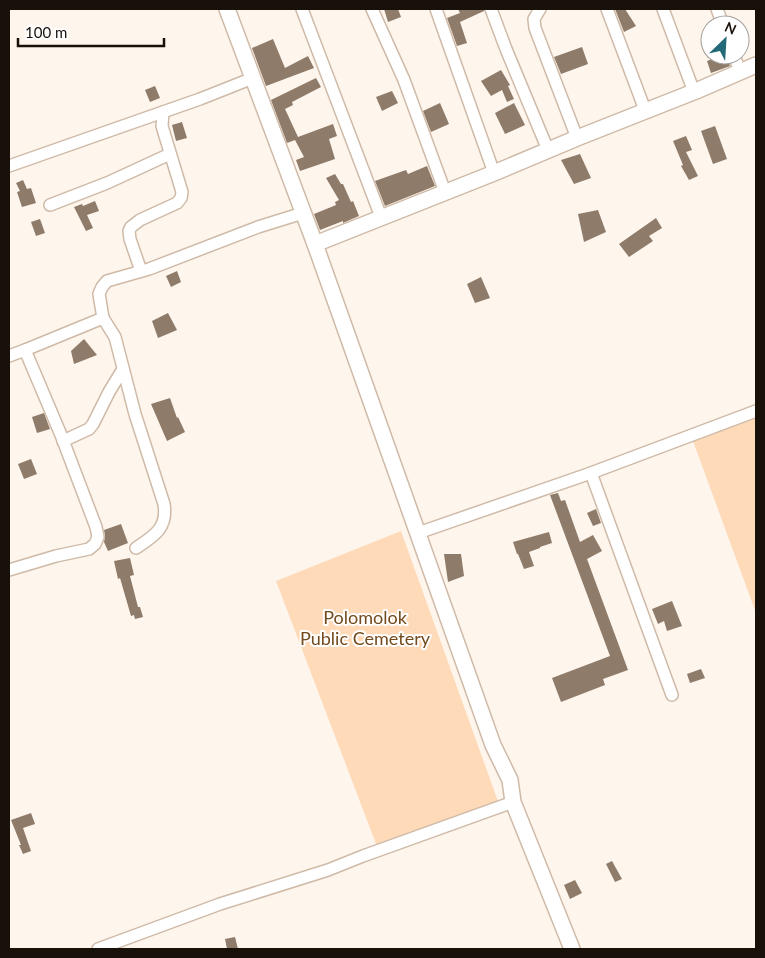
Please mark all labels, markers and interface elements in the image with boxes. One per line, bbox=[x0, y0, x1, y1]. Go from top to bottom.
scale bar bbox=[18, 15, 164, 47]
north arrow bbox=[700, 15, 750, 65]
text: N bbox=[722, 18, 739, 38]
text: 100 m bbox=[25, 23, 67, 41]
park label: Polomolok Public Cemetery bbox=[300, 606, 431, 649]

